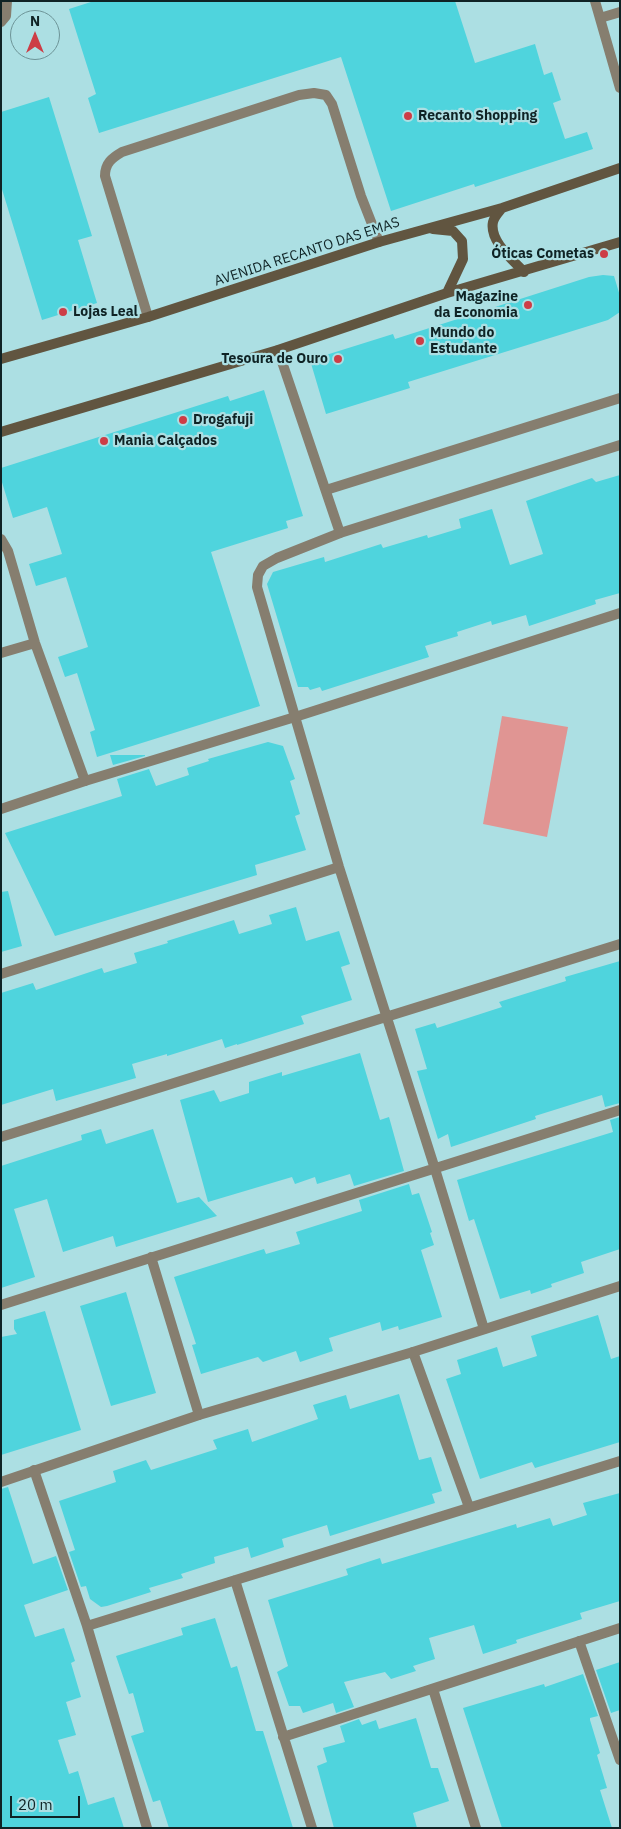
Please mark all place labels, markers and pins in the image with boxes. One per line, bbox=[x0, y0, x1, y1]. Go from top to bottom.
place label: Recanto Shopping bbox=[418, 108, 537, 124]
marker: Recanto Shopping bbox=[402, 110, 414, 122]
place label: Óticas Cometas bbox=[491, 246, 594, 262]
marker: Óticas Cometas bbox=[598, 248, 610, 260]
place label: Magazine da Economia bbox=[434, 289, 518, 322]
marker: Magazine da Economia bbox=[522, 299, 534, 311]
place label: Lojas Leal bbox=[73, 304, 138, 320]
marker: Lojas Leal bbox=[57, 306, 69, 318]
place label: Mundo do Estudante bbox=[430, 325, 497, 358]
marker: Mundo do Estudante bbox=[414, 335, 426, 347]
place label: Tesoura de Ouro bbox=[221, 351, 328, 367]
marker: Tesoura de Ouro bbox=[332, 353, 344, 365]
place label: Drogafuji bbox=[193, 412, 253, 428]
marker: Drogafuji bbox=[177, 414, 189, 426]
place label: Mania Calçados bbox=[114, 433, 217, 449]
marker: Mania Calçados bbox=[98, 435, 110, 447]

